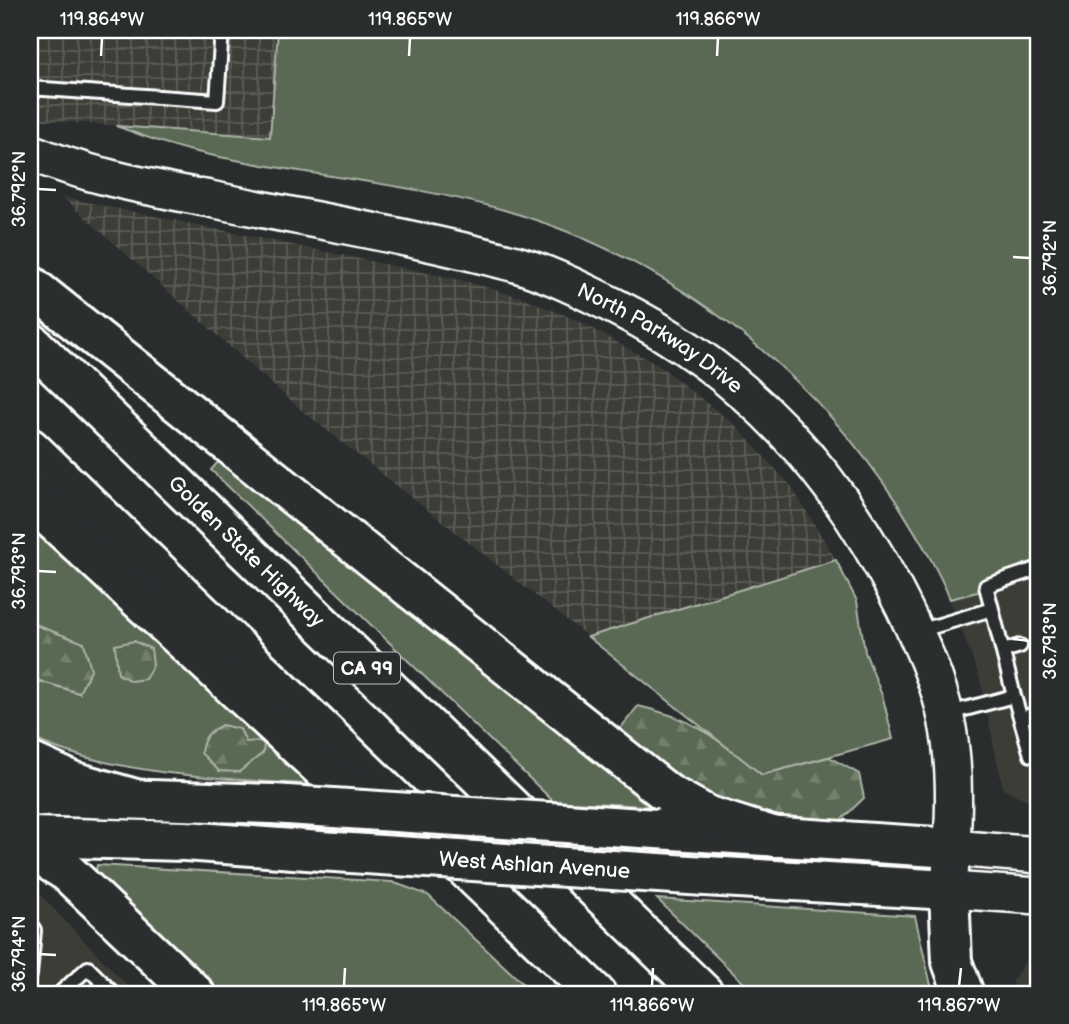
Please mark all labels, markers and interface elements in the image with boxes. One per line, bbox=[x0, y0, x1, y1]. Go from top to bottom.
text: 119.864°W bbox=[60, 9, 145, 30]
text: 119.865°W bbox=[368, 9, 453, 30]
text: 119.866°W bbox=[676, 9, 761, 30]
text: 36.792°N bbox=[9, 151, 30, 227]
text: 36.792°N bbox=[1040, 220, 1061, 296]
street label: North Parkway Drive bbox=[573, 278, 748, 399]
street label: Golden State Highway bbox=[163, 471, 330, 633]
text: 36.793°N bbox=[9, 532, 30, 610]
text: 36.793°N bbox=[1040, 602, 1061, 680]
road number: CA 99 bbox=[334, 652, 400, 684]
street label: West Ashlan Avenue bbox=[438, 847, 631, 884]
text: 36.794°N bbox=[9, 916, 30, 992]
text: 119.865°W bbox=[302, 995, 387, 1016]
text: 119.866°W bbox=[610, 995, 695, 1016]
text: 119.867°W bbox=[918, 995, 1001, 1016]

